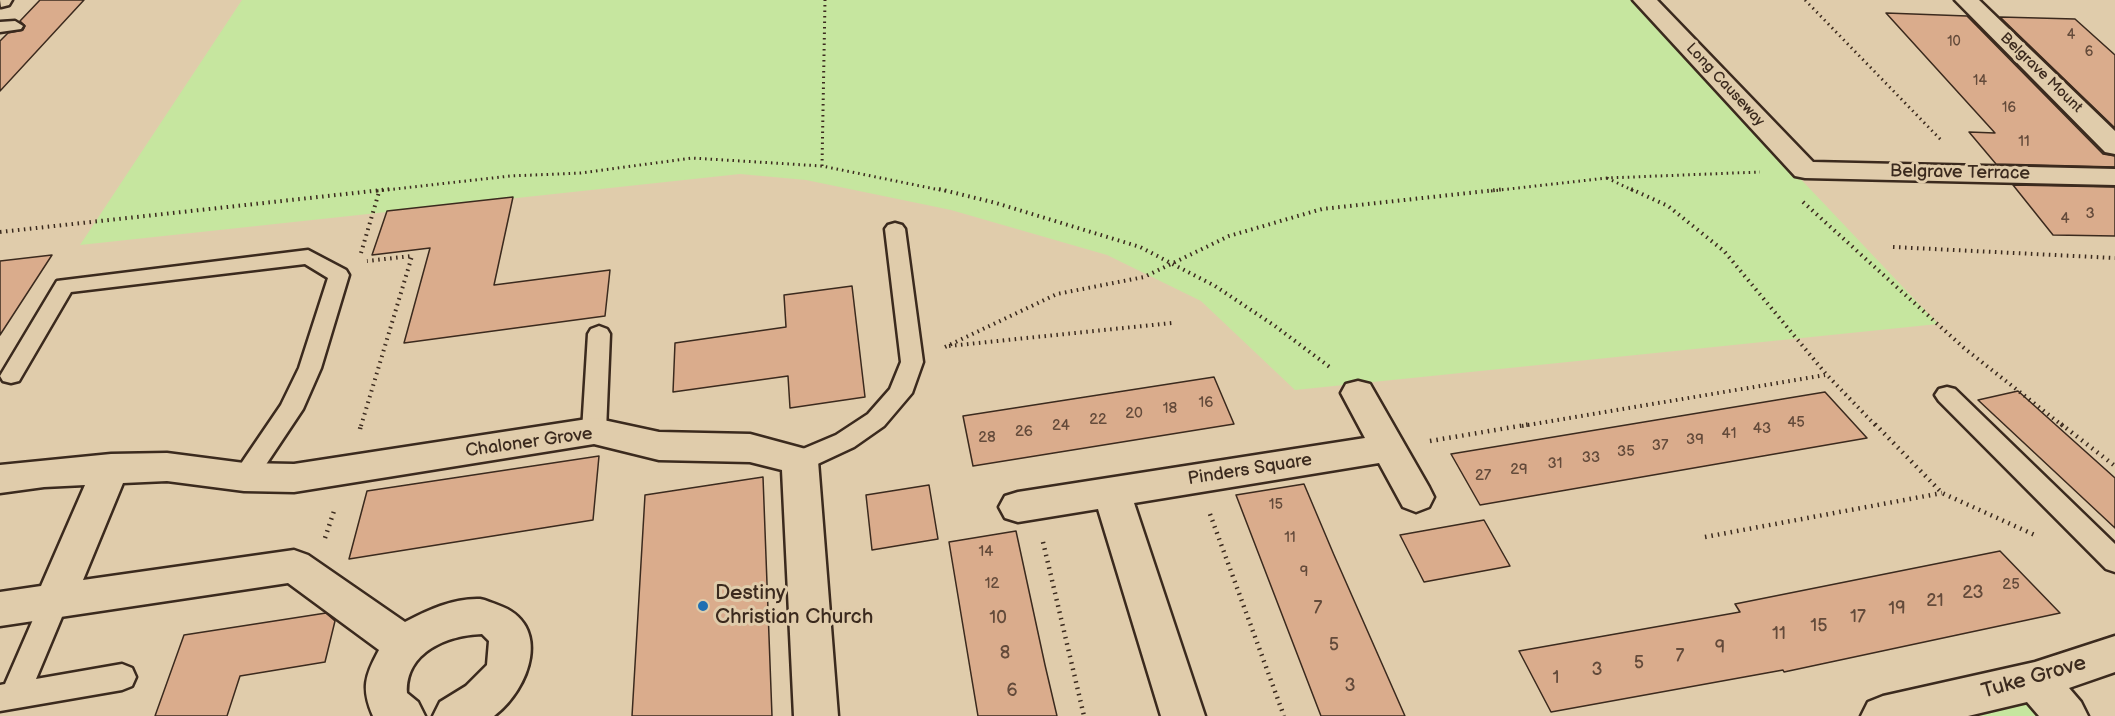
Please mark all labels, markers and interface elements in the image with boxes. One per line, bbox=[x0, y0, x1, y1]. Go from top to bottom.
house number: 4 bbox=[2067, 27, 2075, 43]
street label: Belgrave Mount bbox=[1996, 29, 2086, 117]
house number: 10 bbox=[1947, 34, 1961, 50]
street label: Long Causeway bbox=[1682, 40, 1768, 130]
house number: 6 bbox=[2085, 44, 2093, 60]
house number: 14 bbox=[1973, 73, 1987, 89]
house number: 16 bbox=[2002, 100, 2016, 116]
house number: 11 bbox=[2018, 133, 2030, 151]
street label: Belgrave Terrace bbox=[1890, 161, 2030, 185]
house number: 3 bbox=[2085, 205, 2095, 223]
house number: 4 bbox=[2060, 210, 2070, 228]
house number: 16 bbox=[1199, 394, 1213, 412]
house number: 18 bbox=[1163, 400, 1177, 418]
house number: 20 bbox=[1125, 405, 1143, 423]
house number: 22 bbox=[1089, 411, 1107, 429]
house number: 45 bbox=[1787, 414, 1805, 432]
house number: 24 bbox=[1052, 417, 1070, 435]
house number: 43 bbox=[1753, 420, 1771, 438]
street label: Chaloner Grove bbox=[464, 423, 594, 463]
house number: 26 bbox=[1015, 423, 1033, 441]
house number: 41 bbox=[1722, 425, 1736, 443]
house number: 28 bbox=[978, 429, 996, 447]
house number: 39 bbox=[1686, 431, 1704, 449]
house number: 37 bbox=[1652, 437, 1668, 455]
house number: 35 bbox=[1617, 443, 1635, 461]
house number: 33 bbox=[1582, 449, 1600, 467]
street label: Pinders Square bbox=[1186, 450, 1314, 490]
house number: 31 bbox=[1547, 455, 1563, 473]
house number: 29 bbox=[1510, 461, 1528, 479]
house number: 27 bbox=[1475, 467, 1491, 485]
house number: 15 bbox=[1269, 496, 1283, 514]
house number: 11 bbox=[1284, 529, 1296, 547]
house number: 14 bbox=[979, 543, 993, 561]
house number: 9 bbox=[1300, 563, 1308, 581]
house number: 12 bbox=[985, 575, 999, 593]
house number: 25 bbox=[2002, 576, 2020, 594]
place label: Destiny Christian Church bbox=[715, 581, 873, 631]
house number: 23 bbox=[1962, 582, 1984, 604]
house number: 21 bbox=[1926, 590, 1944, 612]
house number: 7 bbox=[1314, 597, 1322, 619]
house number: 19 bbox=[1888, 598, 1906, 620]
marker: Destiny Christian Church bbox=[696, 599, 710, 613]
house number: 17 bbox=[1850, 606, 1866, 628]
house number: 10 bbox=[989, 607, 1007, 629]
house number: 15 bbox=[1810, 615, 1828, 637]
house number: 11 bbox=[1772, 623, 1786, 645]
house number: 5 bbox=[1329, 634, 1339, 656]
house number: 9 bbox=[1715, 637, 1725, 659]
house number: 8 bbox=[1000, 642, 1010, 664]
house number: 7 bbox=[1676, 645, 1684, 667]
street label: Tuke Grove bbox=[1979, 651, 2089, 705]
house number: 5 bbox=[1634, 652, 1644, 674]
house number: 3 bbox=[1591, 659, 1603, 681]
house number: 1 bbox=[1553, 667, 1559, 689]
house number: 3 bbox=[1344, 675, 1356, 697]
house number: 6 bbox=[1007, 680, 1017, 702]

